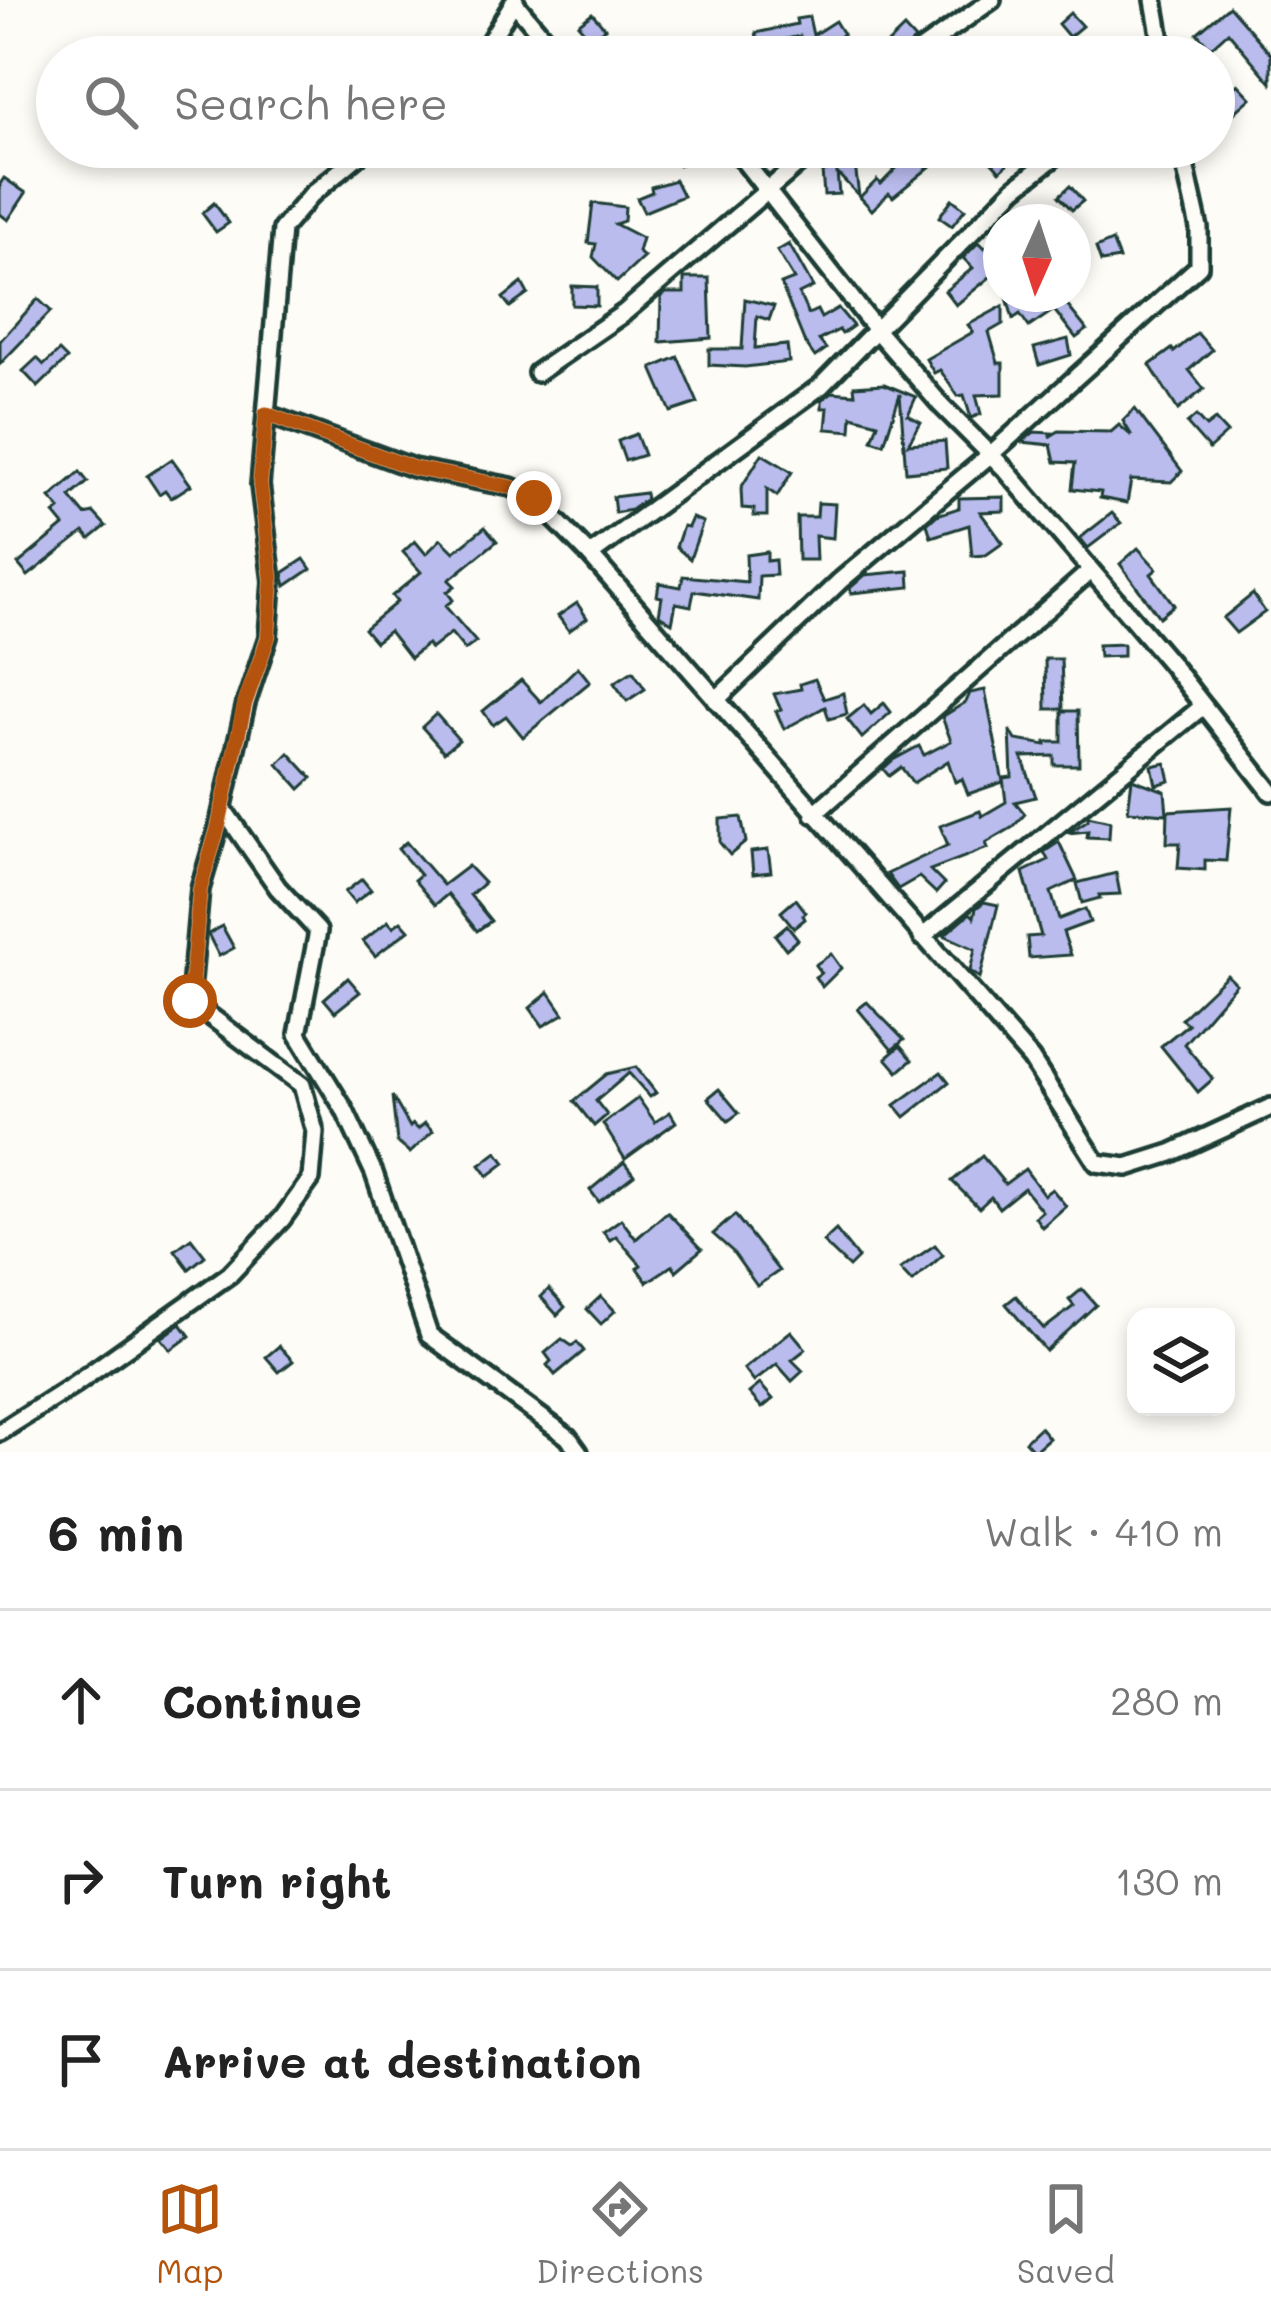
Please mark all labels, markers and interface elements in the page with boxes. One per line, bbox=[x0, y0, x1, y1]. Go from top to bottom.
search box bbox=[36, 36, 1235, 168]
icon: search bbox=[78, 69, 144, 135]
text: Search here bbox=[174, 73, 448, 131]
north arrow bbox=[983, 204, 1091, 312]
route end bbox=[507, 471, 561, 525]
route start bbox=[163, 974, 217, 1028]
map controls bbox=[1127, 1308, 1235, 1416]
button: layers bbox=[1127, 1308, 1235, 1416]
text: 6 min bbox=[48, 1497, 184, 1564]
text: Walk · 410 m bbox=[984, 1505, 1223, 1556]
icon: ahead bbox=[48, 1667, 114, 1733]
text: Continue bbox=[162, 1671, 362, 1729]
text: 280 m bbox=[1110, 1674, 1223, 1725]
icon: right bbox=[48, 1847, 114, 1913]
text: Turn right bbox=[162, 1851, 391, 1909]
text: 130 m bbox=[1115, 1854, 1223, 1905]
icon: arrive bbox=[48, 2027, 114, 2093]
text: Arrive at destination bbox=[162, 2031, 642, 2089]
tab: Map bbox=[156, 2176, 224, 2291]
tab: Directions bbox=[536, 2176, 704, 2291]
tab: Saved bbox=[1017, 2176, 1115, 2291]

